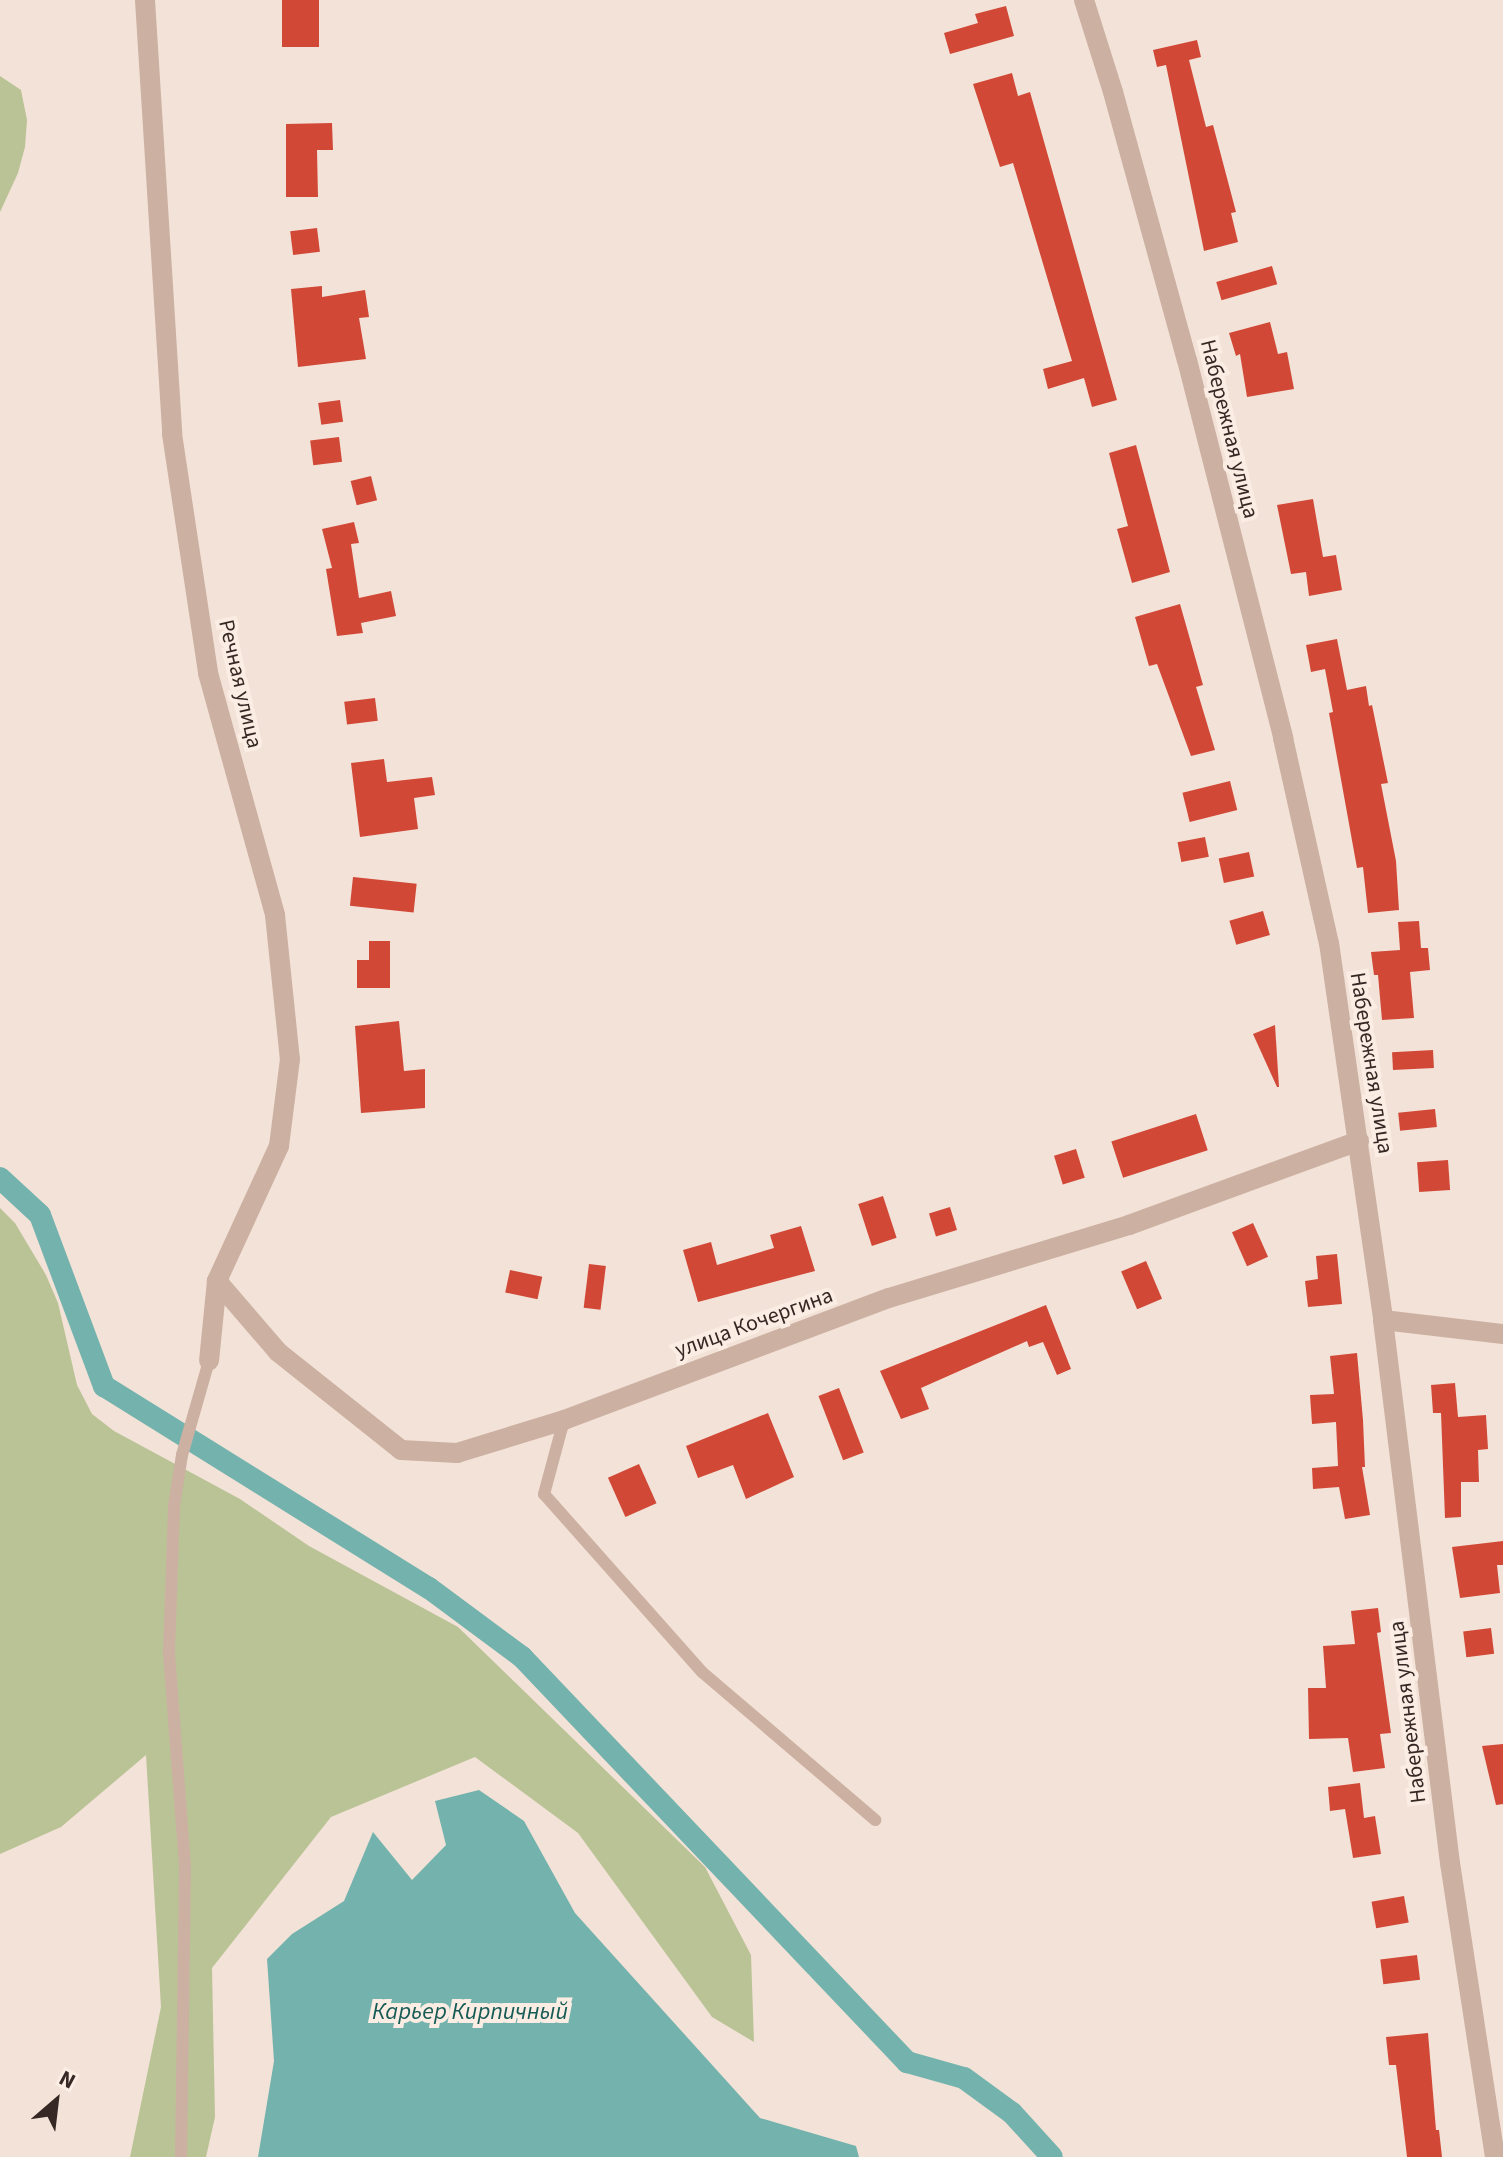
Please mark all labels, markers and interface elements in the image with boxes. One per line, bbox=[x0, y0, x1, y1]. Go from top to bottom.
street label: Набережная улица bbox=[1194, 337, 1264, 521]
street label: Речная улица bbox=[212, 617, 268, 751]
street label: Набережная улица bbox=[1344, 970, 1398, 1156]
street label: улица Кочергина bbox=[672, 1282, 836, 1364]
street label: Набережная улица bbox=[1384, 1619, 1432, 1805]
water label: Карьер Кирпичный bbox=[372, 1998, 568, 2026]
north arrow bbox=[16, 2061, 96, 2141]
text: N bbox=[53, 2062, 81, 2097]

